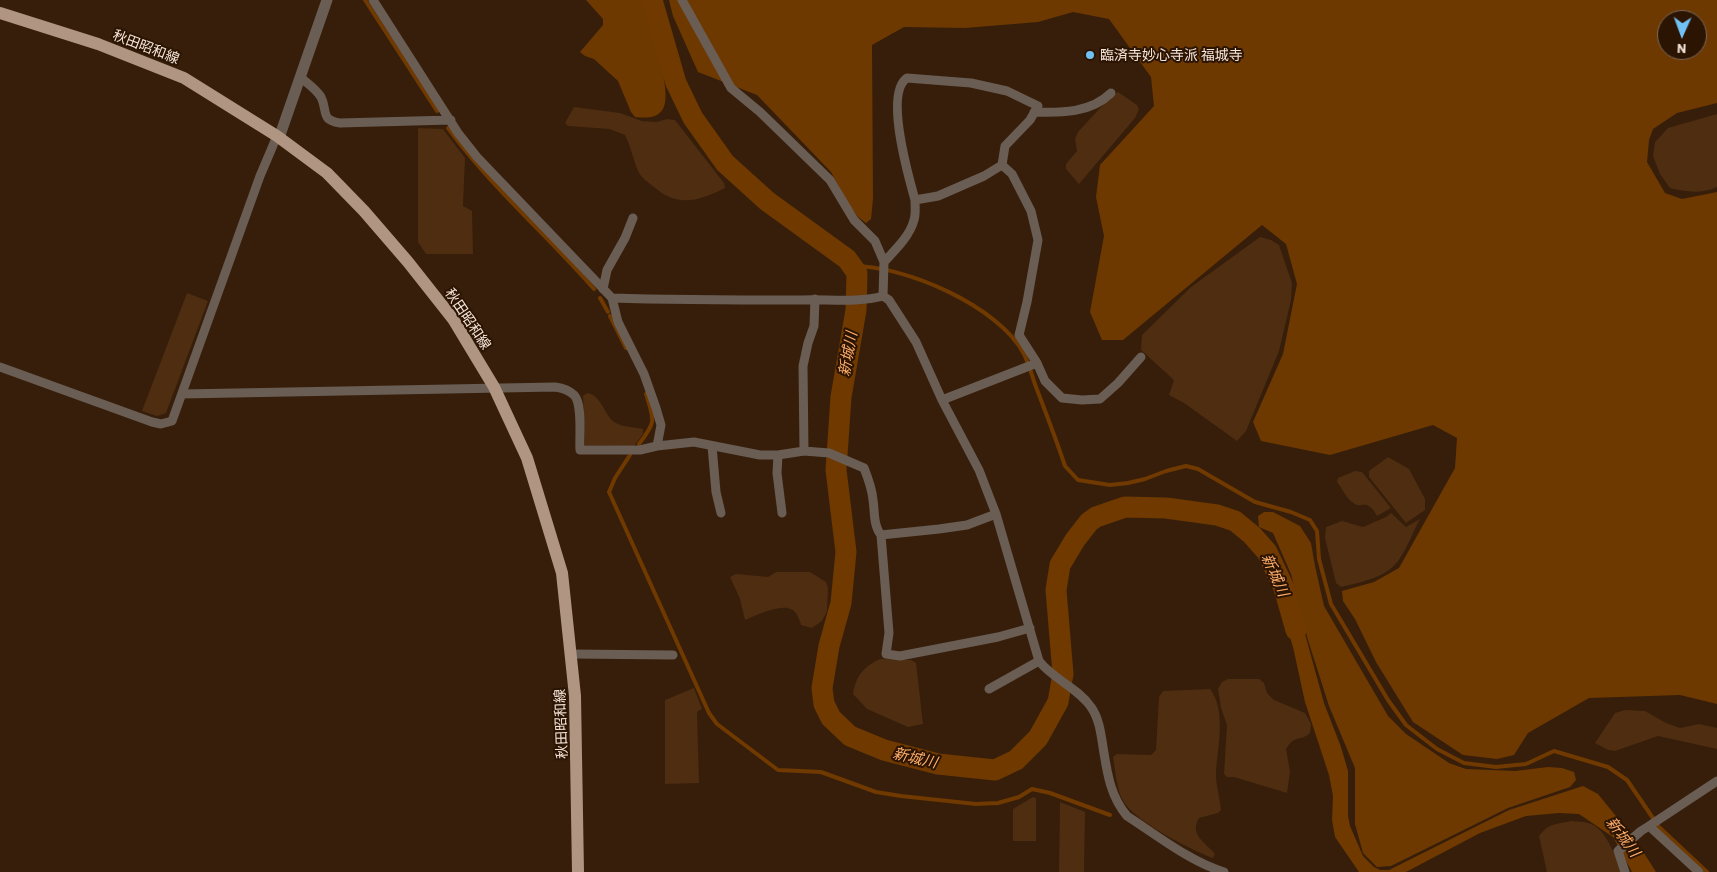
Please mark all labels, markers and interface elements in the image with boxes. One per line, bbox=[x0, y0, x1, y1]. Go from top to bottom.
north arrow bbox=[1657, 10, 1707, 60]
street label: 秋田昭和線 bbox=[110, 27, 182, 67]
text: N bbox=[1677, 41, 1686, 58]
place label: 臨済寺妙心寺派 福城寺 bbox=[1100, 47, 1243, 63]
marker: 臨済寺妙心寺派 福城寺 bbox=[1084, 49, 1096, 61]
street label: 秋田昭和線 bbox=[441, 285, 495, 353]
water label: 新城川 bbox=[835, 330, 861, 378]
water label: 新城川 bbox=[1258, 551, 1292, 599]
street label: 秋田昭和線 bbox=[551, 689, 571, 759]
water label: 新城川 bbox=[891, 744, 939, 772]
water label: 新城川 bbox=[1602, 814, 1644, 860]

